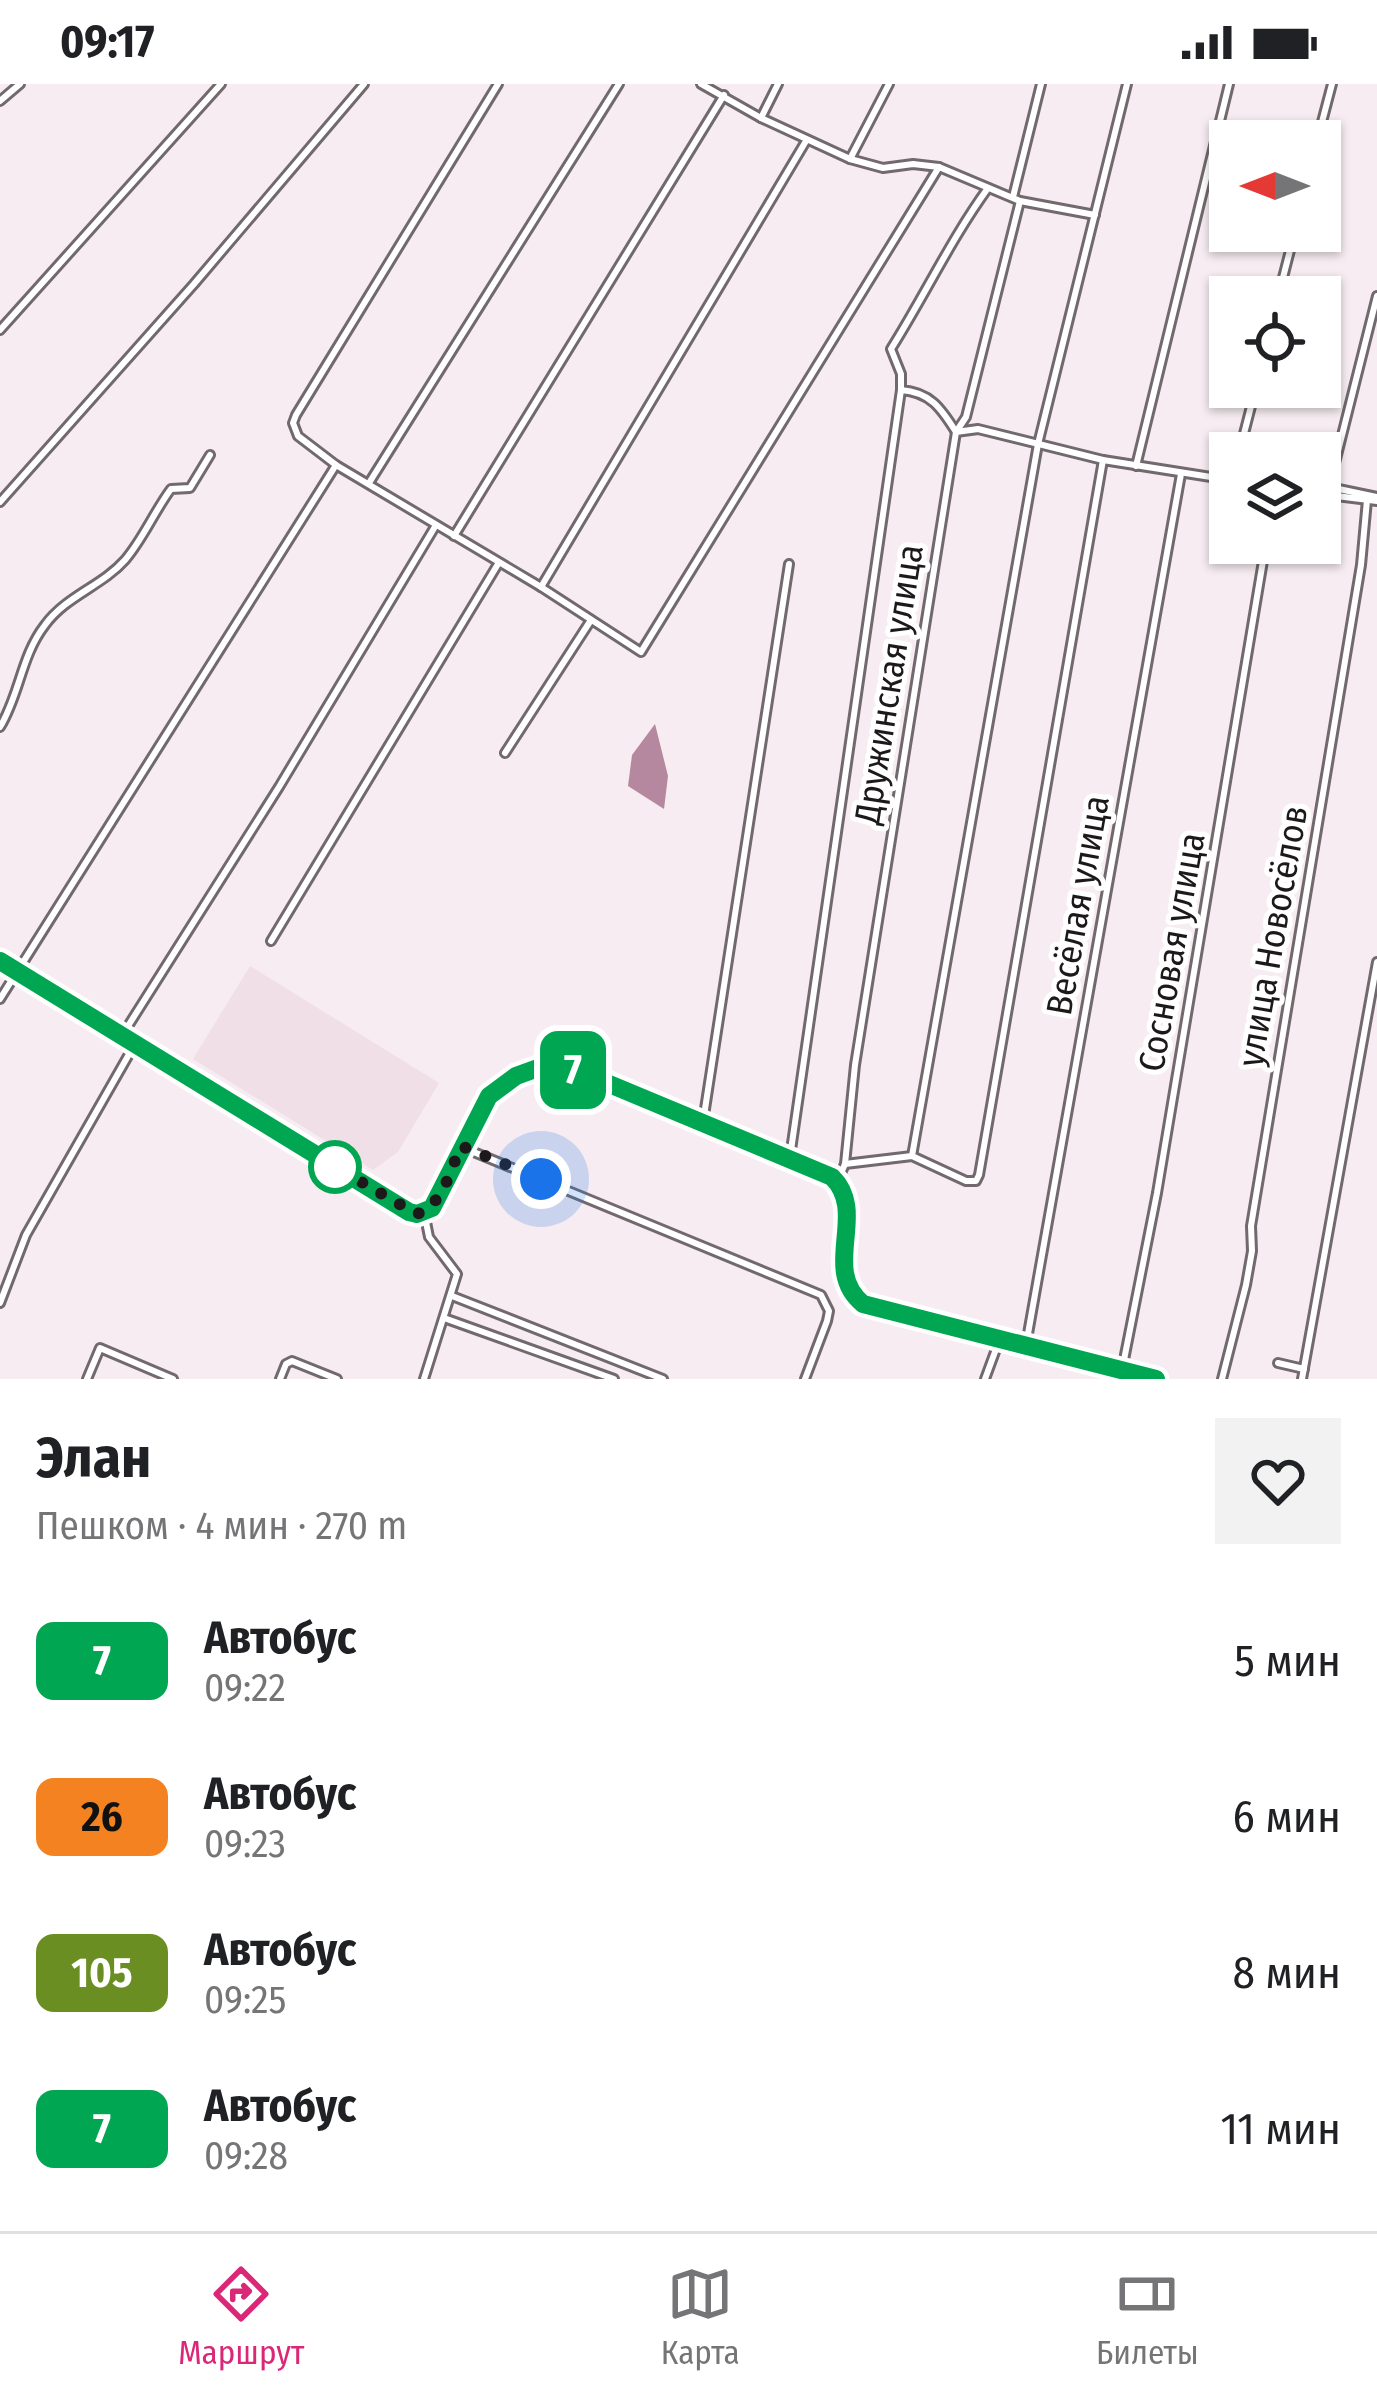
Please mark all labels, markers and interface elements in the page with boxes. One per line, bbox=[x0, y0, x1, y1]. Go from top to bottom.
text: 09:17 bbox=[60, 15, 154, 69]
north arrow bbox=[1209, 120, 1341, 252]
map controls bbox=[1209, 120, 1341, 564]
button: locate bbox=[1209, 276, 1341, 408]
button: layers bbox=[1209, 432, 1341, 564]
street label: Дружинская улица bbox=[845, 541, 933, 828]
street label: Весёлая улица bbox=[1037, 792, 1119, 1018]
street label: улица Новосёлов bbox=[1228, 802, 1318, 1070]
street label: Сосновая улица bbox=[1129, 829, 1215, 1075]
line badge: 7 bbox=[534, 1031, 612, 1109]
text: 7 bbox=[564, 1045, 582, 1095]
unlabelled marker bbox=[310, 1142, 360, 1192]
your location bbox=[511, 1149, 571, 1209]
button: heart bbox=[1215, 1418, 1341, 1544]
text: Элан bbox=[36, 1424, 151, 1492]
text: Пешком · 4 мин · 270 m bbox=[36, 1503, 407, 1549]
text: Автобус bbox=[204, 1611, 356, 1665]
text: 5 мин bbox=[1234, 1634, 1341, 1688]
text: 7 bbox=[93, 1636, 111, 1686]
text: 09:22 bbox=[204, 1665, 286, 1711]
text: Автобус bbox=[204, 1767, 356, 1821]
text: 6 мин bbox=[1233, 1790, 1341, 1844]
text: 26 bbox=[81, 1792, 123, 1842]
text: 09:23 bbox=[204, 1821, 286, 1867]
text: Автобус bbox=[204, 1923, 356, 1977]
text: 8 мин bbox=[1232, 1946, 1341, 2000]
text: 105 bbox=[71, 1948, 133, 1998]
text: 09:25 bbox=[204, 1977, 286, 2023]
text: Автобус bbox=[204, 2079, 356, 2133]
text: 11 мин bbox=[1220, 2102, 1341, 2156]
text: 7 bbox=[93, 2104, 111, 2154]
text: 09:28 bbox=[204, 2133, 288, 2179]
tab: Маршрут bbox=[178, 2261, 304, 2373]
tab: Карта bbox=[661, 2261, 740, 2373]
tab: Билеты bbox=[1096, 2261, 1199, 2373]

